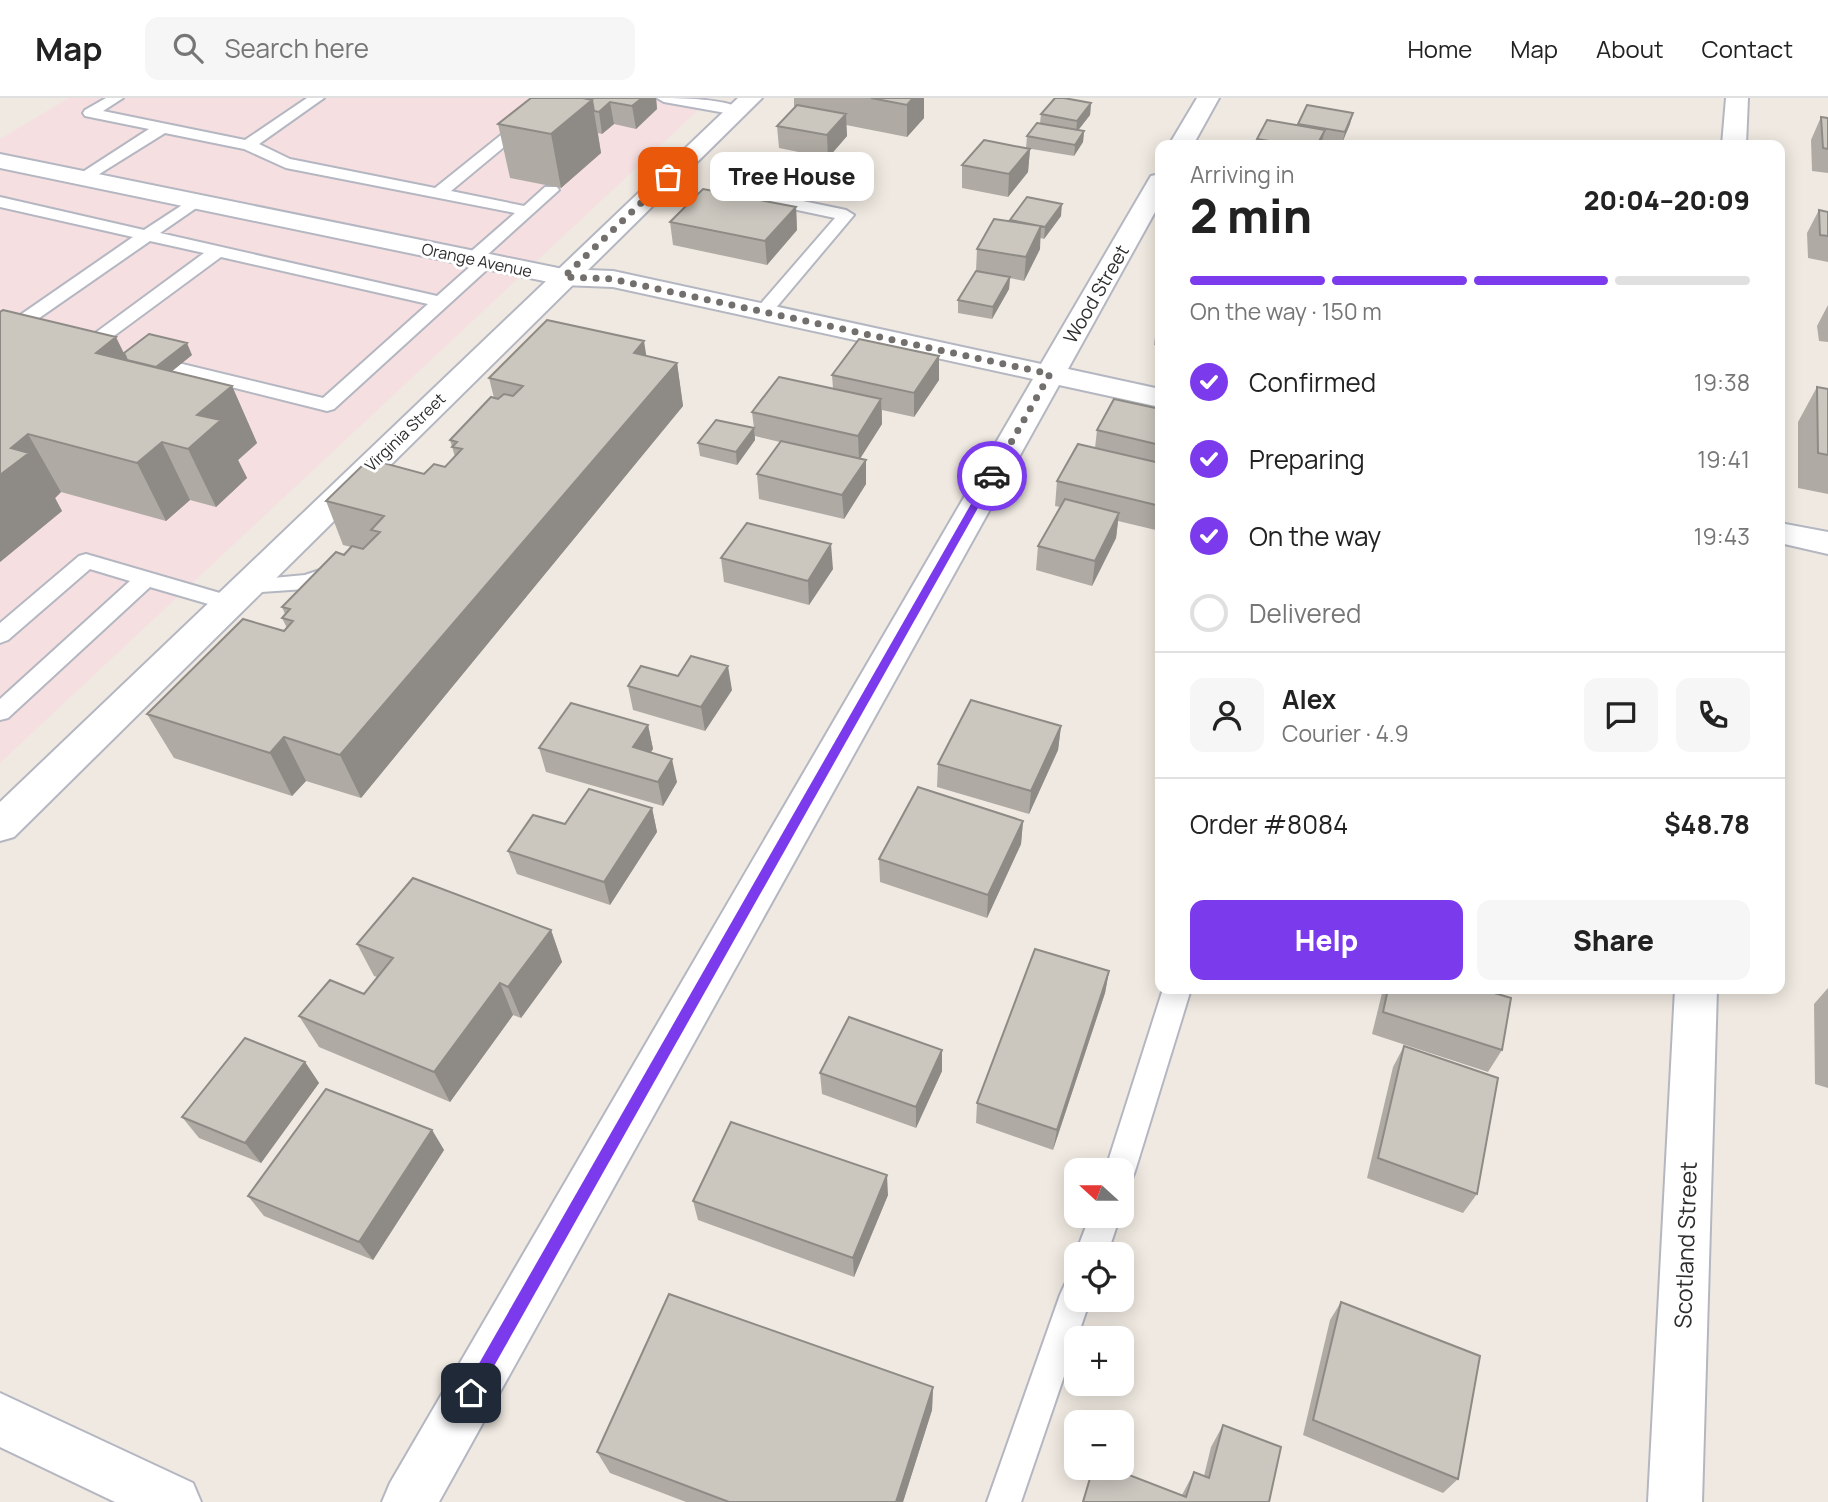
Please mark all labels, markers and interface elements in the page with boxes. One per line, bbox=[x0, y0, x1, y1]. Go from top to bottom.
search box bbox=[145, 17, 635, 80]
text: Map bbox=[35, 26, 103, 71]
icon: search bbox=[169, 29, 207, 67]
text: Search here bbox=[225, 30, 369, 66]
text: Home bbox=[1407, 32, 1472, 65]
text: Map bbox=[1510, 32, 1558, 65]
text: About bbox=[1596, 32, 1664, 65]
text: Contact bbox=[1702, 32, 1793, 65]
pin bbox=[638, 147, 698, 207]
callout: Tree House bbox=[710, 153, 874, 202]
icon: bag bbox=[649, 158, 687, 196]
text: Arriving in bbox=[1190, 158, 1295, 190]
text: Tree House bbox=[728, 160, 856, 192]
text: 20:04–20:09 bbox=[1584, 182, 1750, 218]
text: 2 min bbox=[1190, 184, 1312, 247]
street label: Orange Avenue bbox=[420, 238, 534, 282]
street label: Wood Street bbox=[1057, 240, 1135, 348]
text: On the way · 150 m bbox=[1190, 295, 1382, 327]
icon: check bbox=[1190, 363, 1228, 401]
text: Confirmed bbox=[1249, 364, 1376, 400]
text: 19:38 bbox=[1694, 366, 1750, 398]
street label: Virginia Street bbox=[360, 388, 450, 476]
icon: check bbox=[1190, 440, 1228, 478]
courier bbox=[957, 441, 1027, 511]
text: Preparing bbox=[1249, 441, 1365, 477]
text: 19:41 bbox=[1697, 443, 1750, 475]
icon: car bbox=[973, 457, 1011, 495]
icon: check bbox=[1190, 517, 1228, 555]
text: On the way bbox=[1249, 518, 1381, 554]
text: 19:43 bbox=[1694, 520, 1750, 552]
text: Delivered bbox=[1249, 595, 1361, 631]
button: person bbox=[1190, 678, 1264, 752]
button: chat bbox=[1584, 678, 1658, 752]
button: phone bbox=[1676, 678, 1750, 752]
text: Alex bbox=[1282, 681, 1336, 717]
text: Courier · 4.9 bbox=[1282, 717, 1409, 749]
text: Order #8084 bbox=[1190, 806, 1348, 842]
text: $48.78 bbox=[1664, 806, 1750, 842]
button: Help bbox=[1190, 900, 1463, 980]
button: Share bbox=[1477, 900, 1750, 980]
north arrow bbox=[1064, 1158, 1134, 1228]
map controls bbox=[1064, 1158, 1134, 1480]
street label: Scotland Street bbox=[1666, 1161, 1704, 1329]
button: locate bbox=[1064, 1242, 1134, 1312]
button: + bbox=[1064, 1326, 1134, 1396]
pin bbox=[441, 1363, 501, 1423]
icon: home bbox=[452, 1374, 490, 1412]
button: − bbox=[1064, 1410, 1134, 1480]

